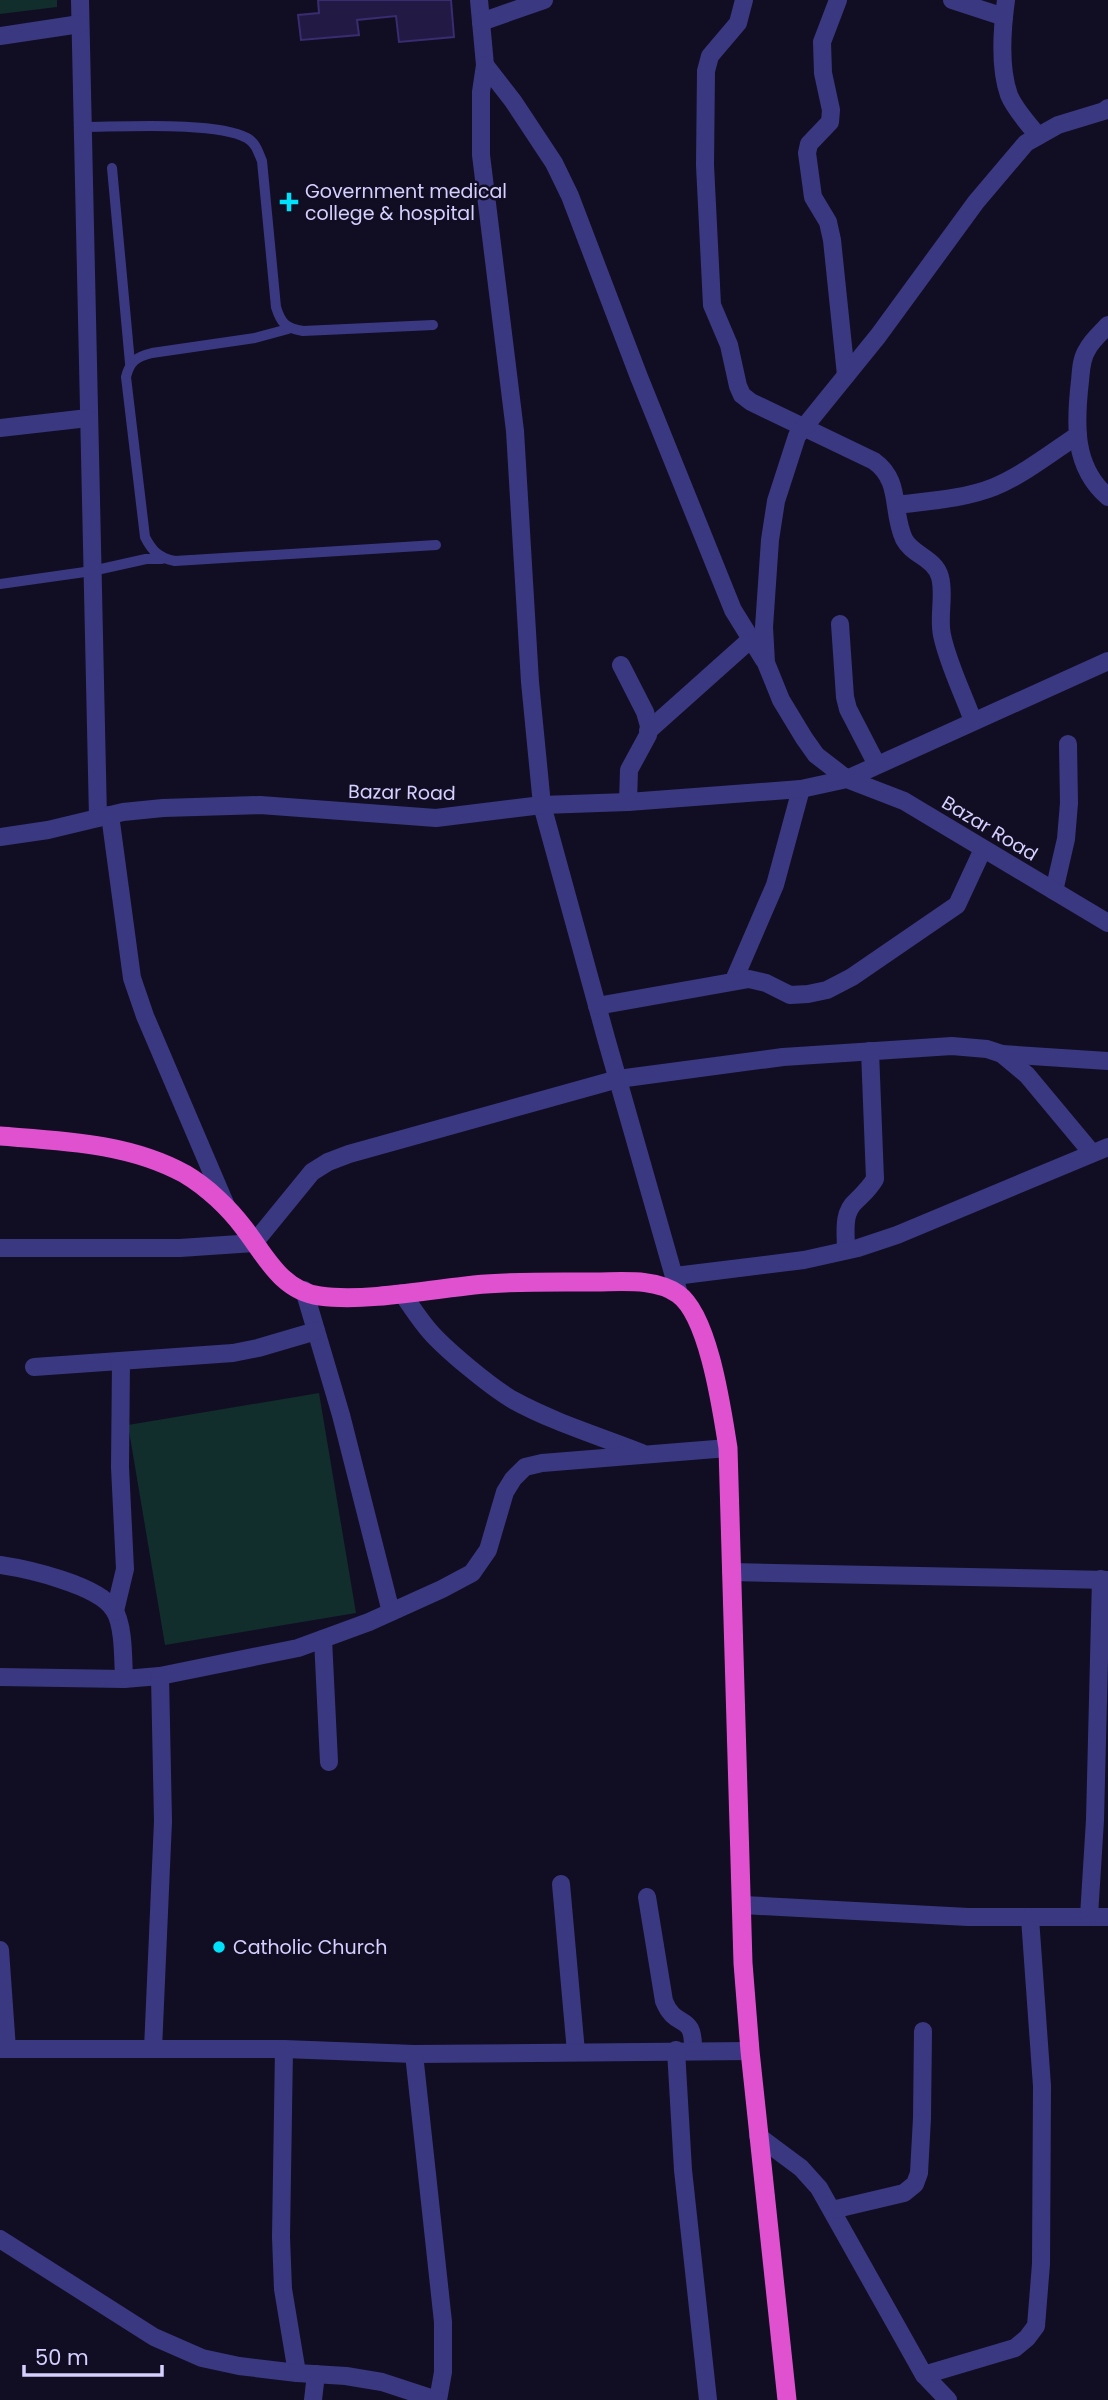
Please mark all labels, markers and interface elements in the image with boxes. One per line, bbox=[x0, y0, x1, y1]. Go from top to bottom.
place label: Government medical college & hospital bbox=[305, 178, 507, 227]
marker: Government medical college & hospital bbox=[279, 192, 299, 212]
street label: Bazar Road bbox=[348, 778, 456, 807]
street label: Bazar Road bbox=[937, 789, 1043, 868]
place label: Catholic Church bbox=[233, 1934, 387, 1961]
marker: Catholic Church bbox=[211, 1939, 227, 1955]
scale bar bbox=[24, 2334, 163, 2378]
text: 50 m bbox=[35, 2343, 89, 2372]

